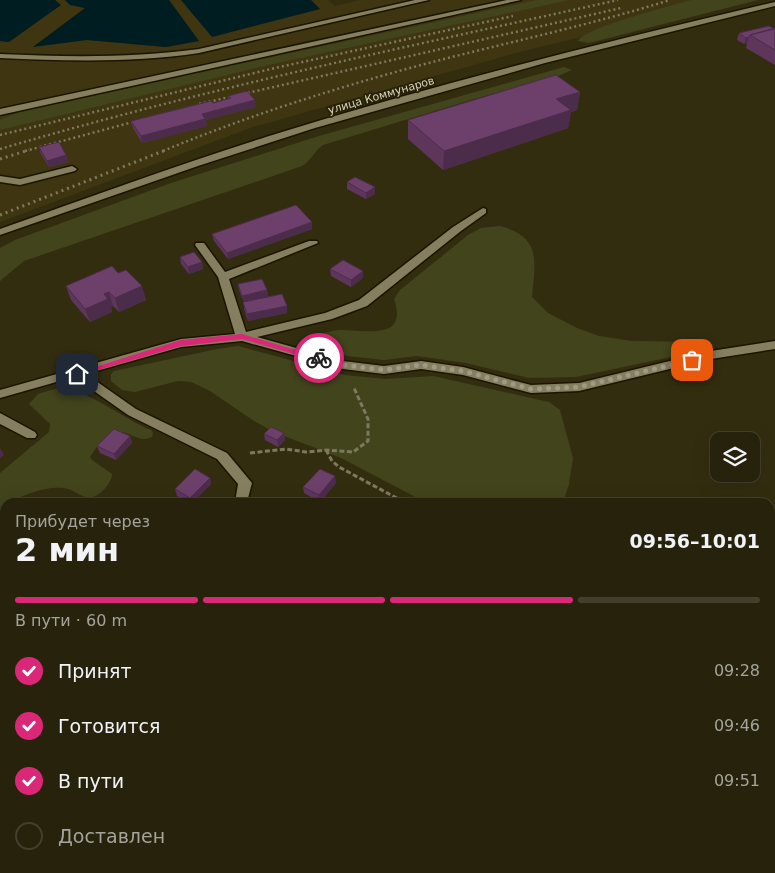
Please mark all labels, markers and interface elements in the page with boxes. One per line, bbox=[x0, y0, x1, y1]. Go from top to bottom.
street label: улица Коммунаров bbox=[326, 74, 436, 117]
courier bbox=[294, 333, 344, 383]
pin bbox=[671, 339, 713, 381]
icon: bike bbox=[305, 344, 333, 372]
icon: bag bbox=[678, 346, 706, 374]
pin bbox=[56, 353, 98, 395]
icon: home bbox=[63, 360, 91, 388]
map controls bbox=[710, 432, 760, 482]
button: layers bbox=[710, 432, 760, 482]
text: Прибудет через bbox=[15, 512, 150, 531]
text: 09:56–10:01 bbox=[630, 530, 760, 552]
text: 2 мин bbox=[15, 531, 119, 569]
text: В пути · 60 m bbox=[15, 611, 127, 630]
icon: check bbox=[15, 657, 43, 685]
text: Принят bbox=[58, 660, 132, 682]
text: 09:28 bbox=[714, 661, 760, 680]
icon: check bbox=[15, 712, 43, 740]
text: Готовится bbox=[58, 715, 160, 737]
text: 09:46 bbox=[714, 716, 760, 735]
icon: check bbox=[15, 767, 43, 795]
text: В пути bbox=[58, 770, 124, 792]
text: 09:51 bbox=[714, 771, 760, 790]
text: Доставлен bbox=[58, 825, 165, 847]

